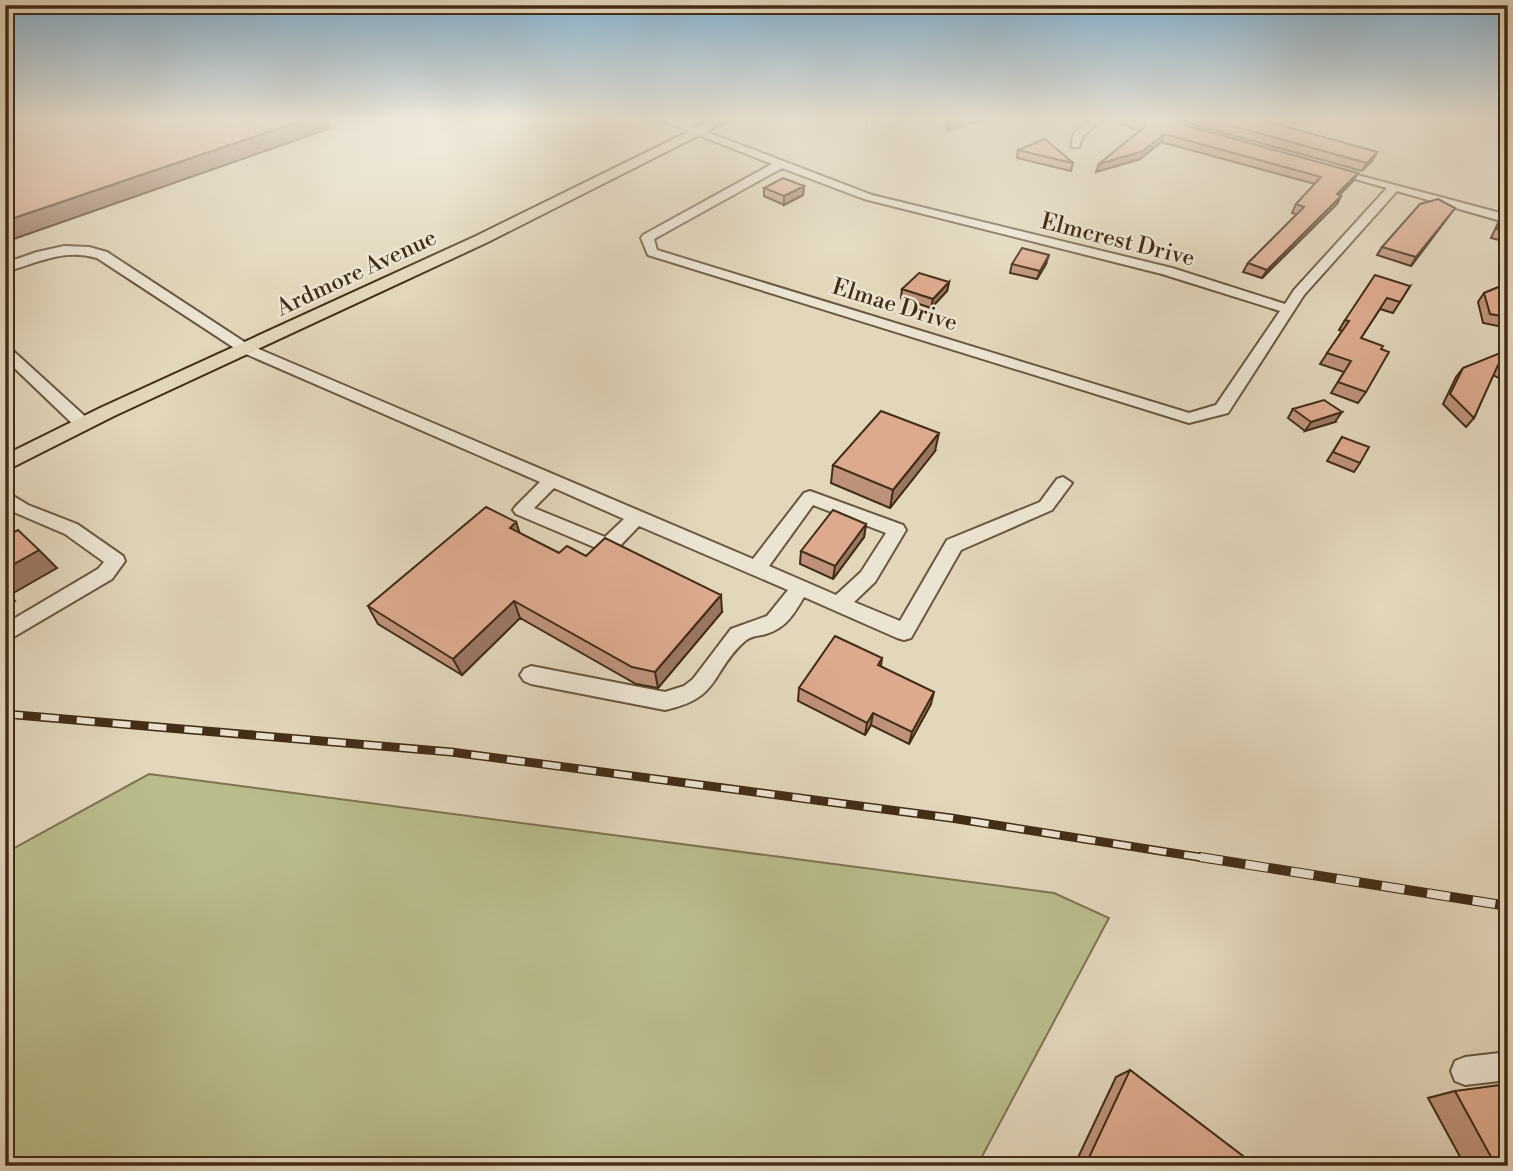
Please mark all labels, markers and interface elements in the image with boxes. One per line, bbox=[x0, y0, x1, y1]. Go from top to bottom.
street label: Elmcrest Drive bbox=[1038, 207, 1198, 273]
street label: Ardmore Avenue bbox=[271, 224, 441, 323]
street label: Elmae Drive bbox=[829, 273, 961, 337]

